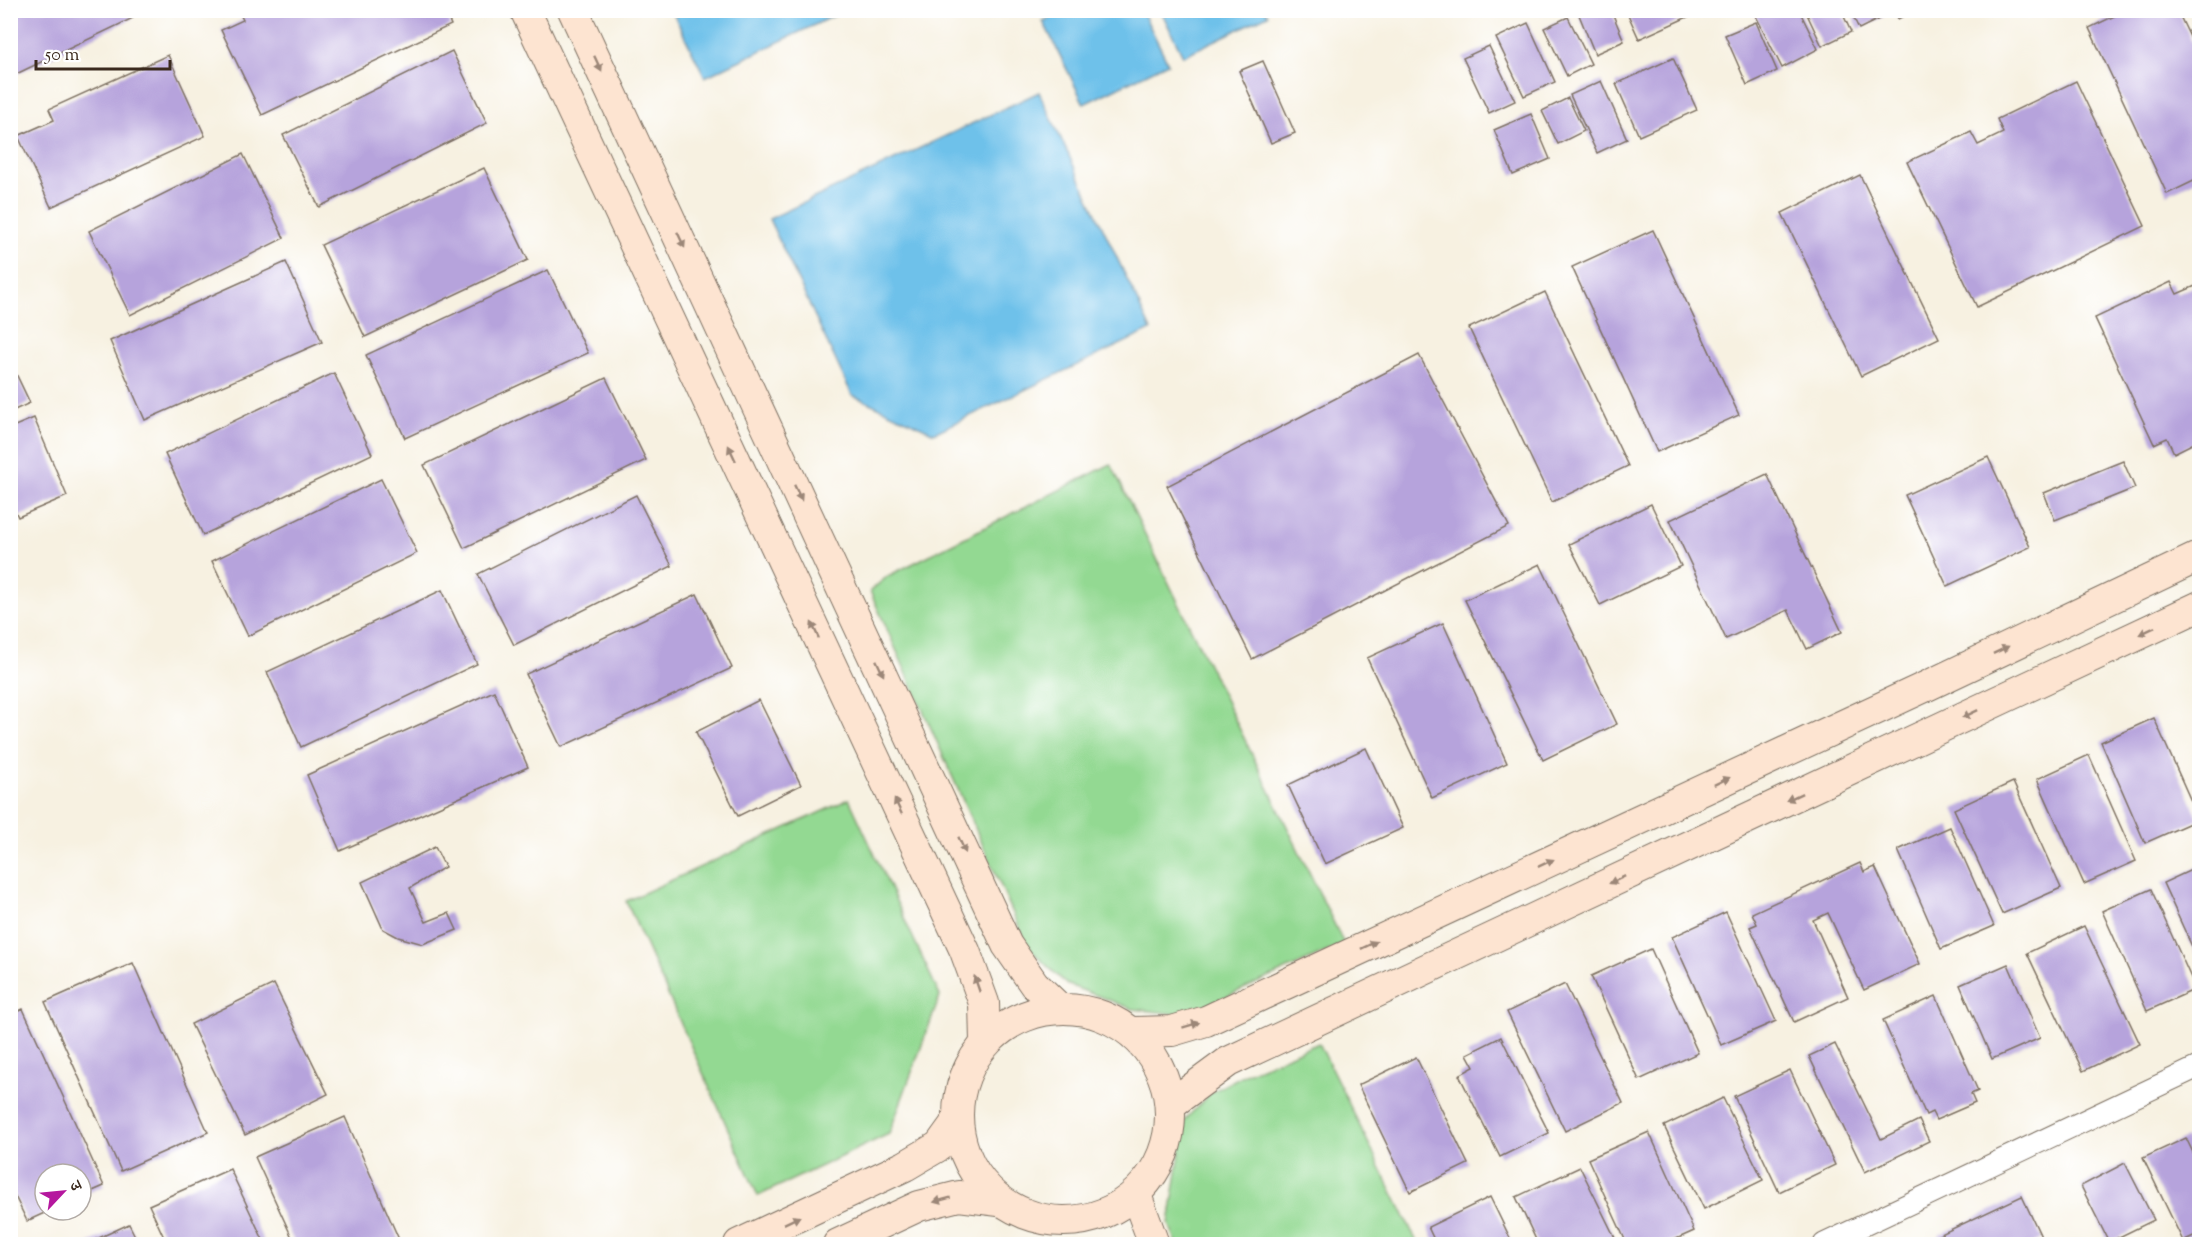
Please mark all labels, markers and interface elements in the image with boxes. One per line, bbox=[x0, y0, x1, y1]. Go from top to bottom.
scale bar bbox=[36, 33, 170, 71]
text: 50 m bbox=[44, 43, 80, 69]
one-way arrow bbox=[594, 55, 603, 72]
one-way arrow bbox=[676, 232, 685, 249]
one-way arrow bbox=[728, 445, 737, 462]
one-way arrow bbox=[794, 485, 803, 502]
one-way arrow bbox=[810, 620, 820, 638]
one-way arrow bbox=[2138, 627, 2155, 636]
one-way arrow bbox=[1993, 646, 2010, 655]
one-way arrow bbox=[875, 659, 884, 676]
one-way arrow bbox=[1962, 710, 1979, 719]
one-way arrow bbox=[1714, 776, 1731, 785]
one-way arrow bbox=[1785, 793, 1802, 802]
one-way arrow bbox=[893, 798, 902, 815]
one-way arrow bbox=[957, 836, 967, 854]
one-way arrow bbox=[1537, 858, 1555, 868]
one-way arrow bbox=[1608, 875, 1626, 885]
one-way arrow bbox=[1360, 940, 1378, 950]
one-way arrow bbox=[972, 975, 982, 993]
one-way arrow bbox=[1182, 1020, 1200, 1029]
north arrow bbox=[33, 1162, 93, 1222]
text: उ bbox=[62, 1177, 87, 1197]
one-way arrow bbox=[933, 1196, 951, 1206]
one-way arrow bbox=[784, 1215, 801, 1224]

